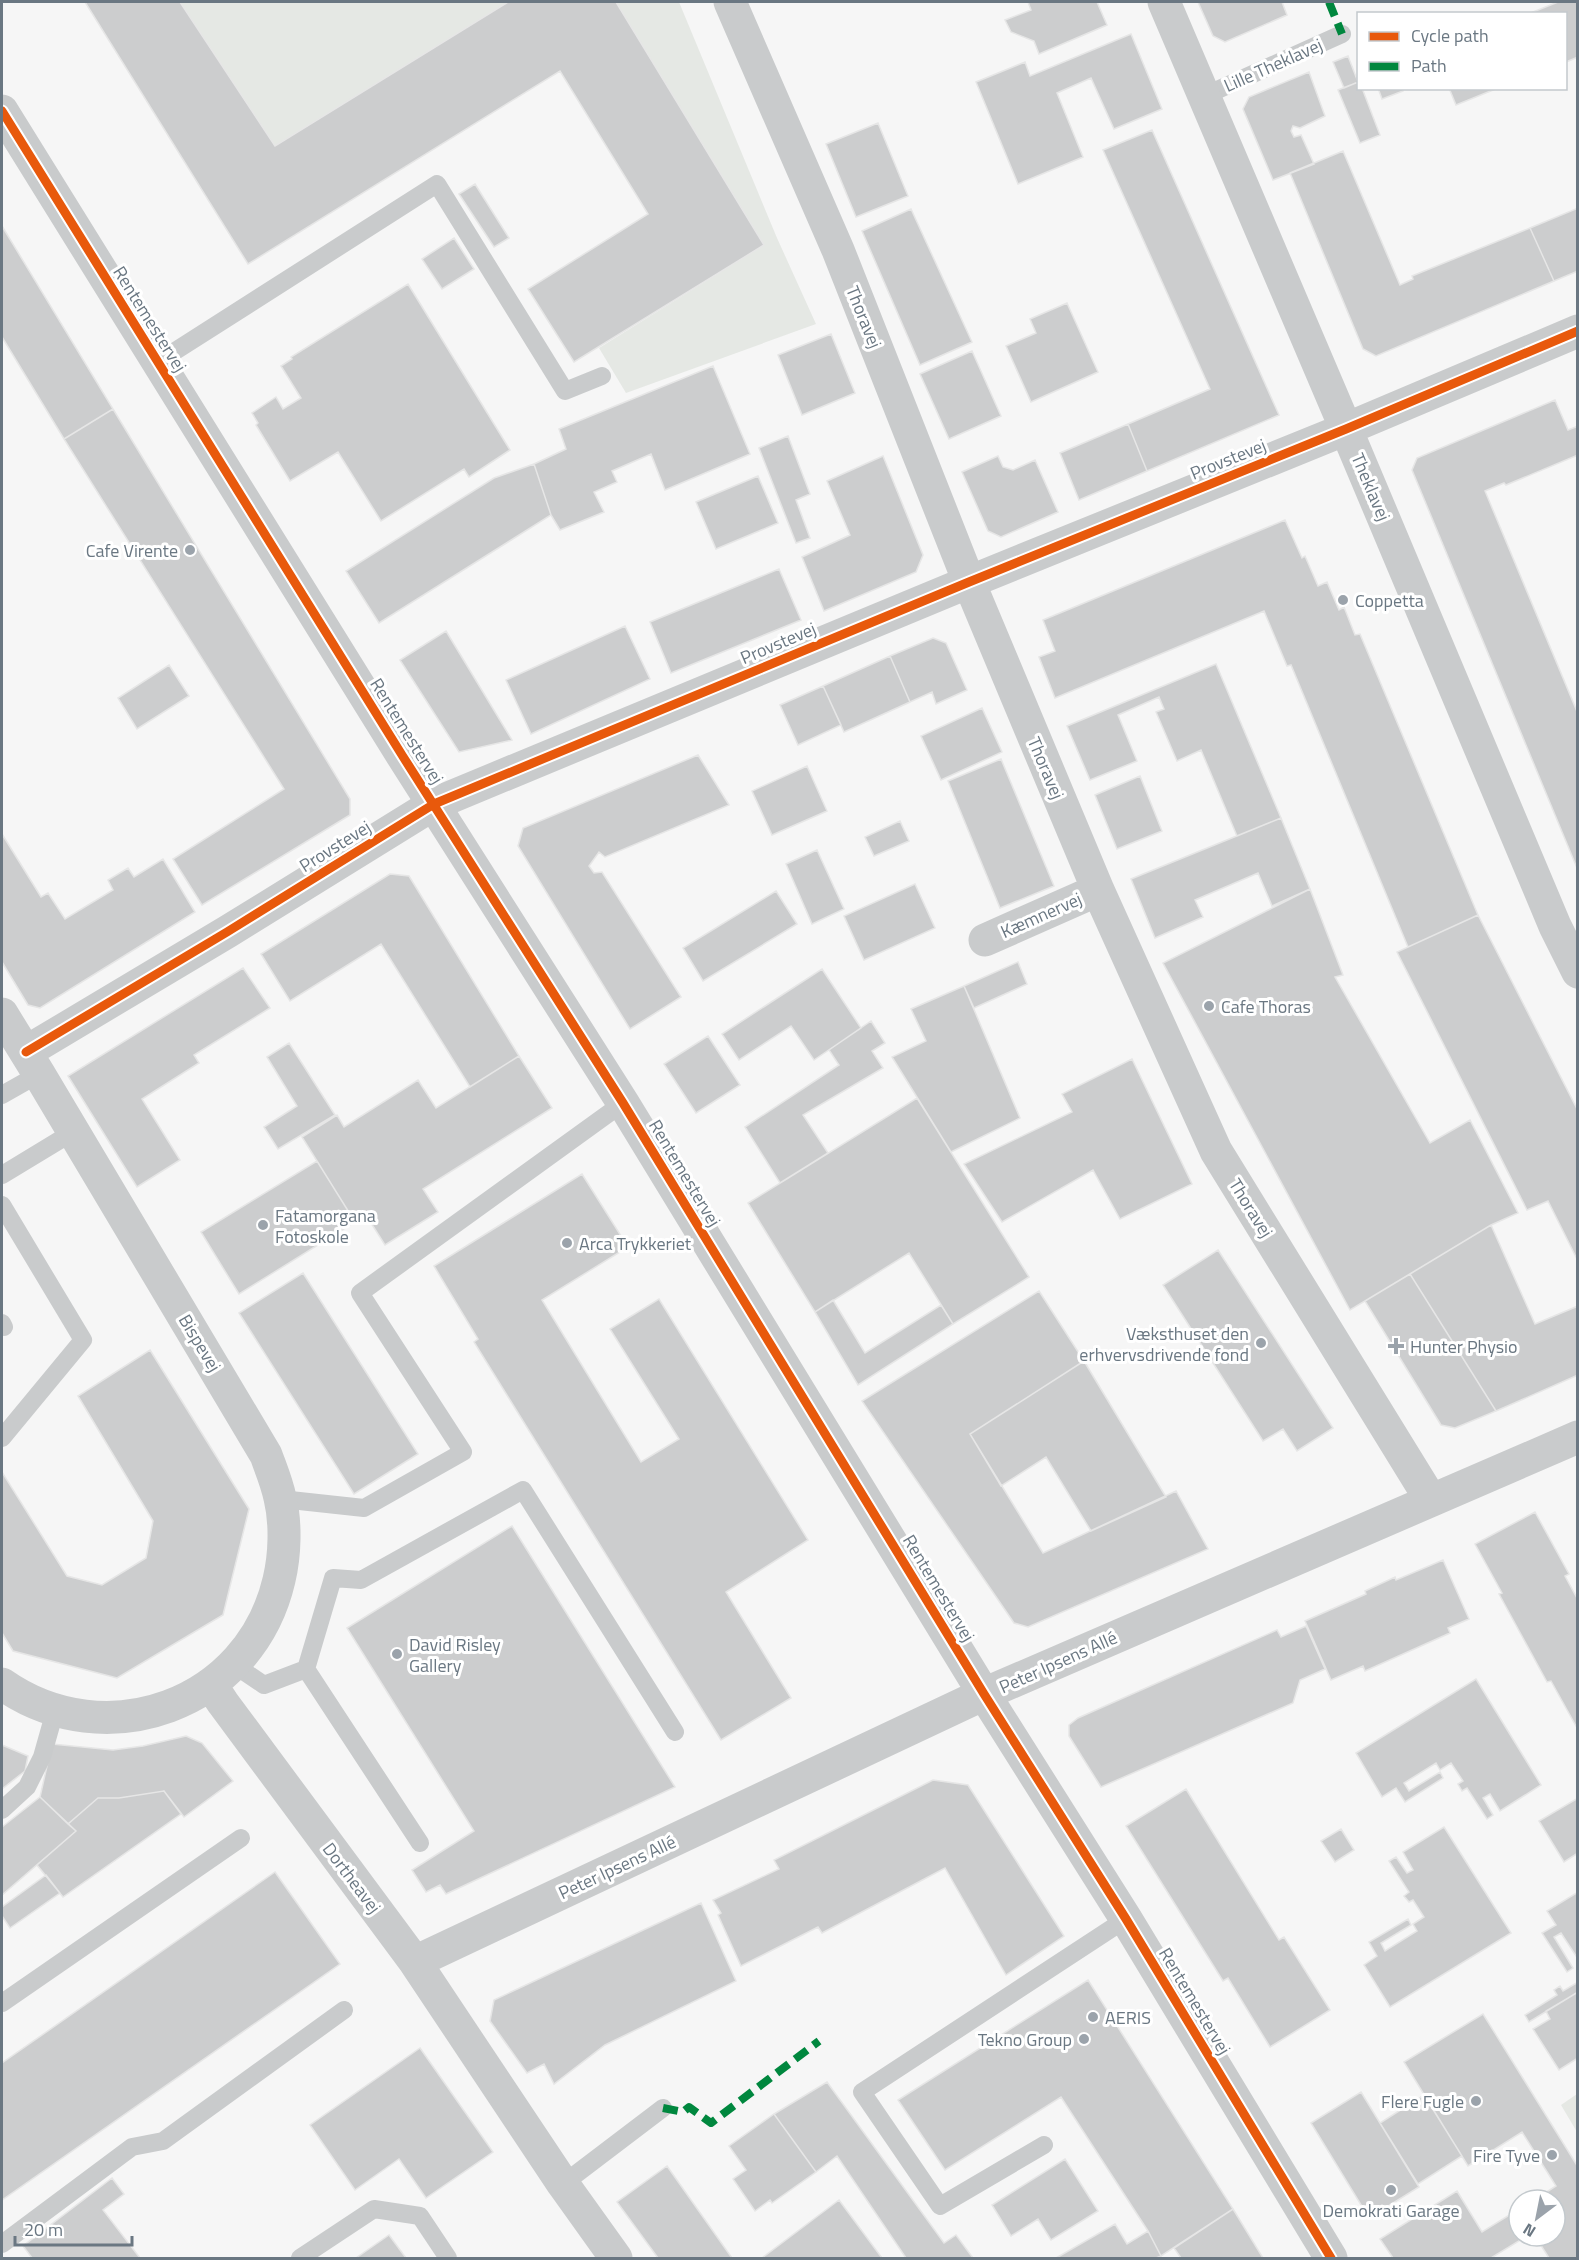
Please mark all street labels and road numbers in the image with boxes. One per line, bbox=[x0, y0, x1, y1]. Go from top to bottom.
street label: Lille Theklavej bbox=[1219, 31, 1327, 99]
street label: Rentemestervej bbox=[107, 261, 193, 377]
street label: Thoravej bbox=[839, 282, 889, 352]
street label: Provstevej bbox=[1186, 432, 1270, 486]
street label: Theklavej bbox=[1345, 449, 1397, 525]
street label: Provstevej bbox=[736, 615, 820, 671]
street label: Rentemestervej bbox=[364, 673, 450, 789]
street label: Thoravej bbox=[1021, 733, 1071, 803]
street label: Provstevej bbox=[294, 813, 376, 879]
street label: Kæmnervej bbox=[996, 885, 1086, 945]
street label: Rentemestervej bbox=[642, 1114, 728, 1232]
street label: Thoravej bbox=[1222, 1173, 1280, 1243]
street label: Bispevej bbox=[172, 1309, 228, 1377]
street label: Rentemestervej bbox=[896, 1529, 982, 1647]
street label: Peter Ipsens Allé bbox=[995, 1624, 1121, 1700]
street label: Peter Ipsens Allé bbox=[554, 1828, 680, 1906]
street label: Dortheavej bbox=[316, 1837, 388, 1919]
street label: Rentemestervej bbox=[1152, 1942, 1238, 2060]

